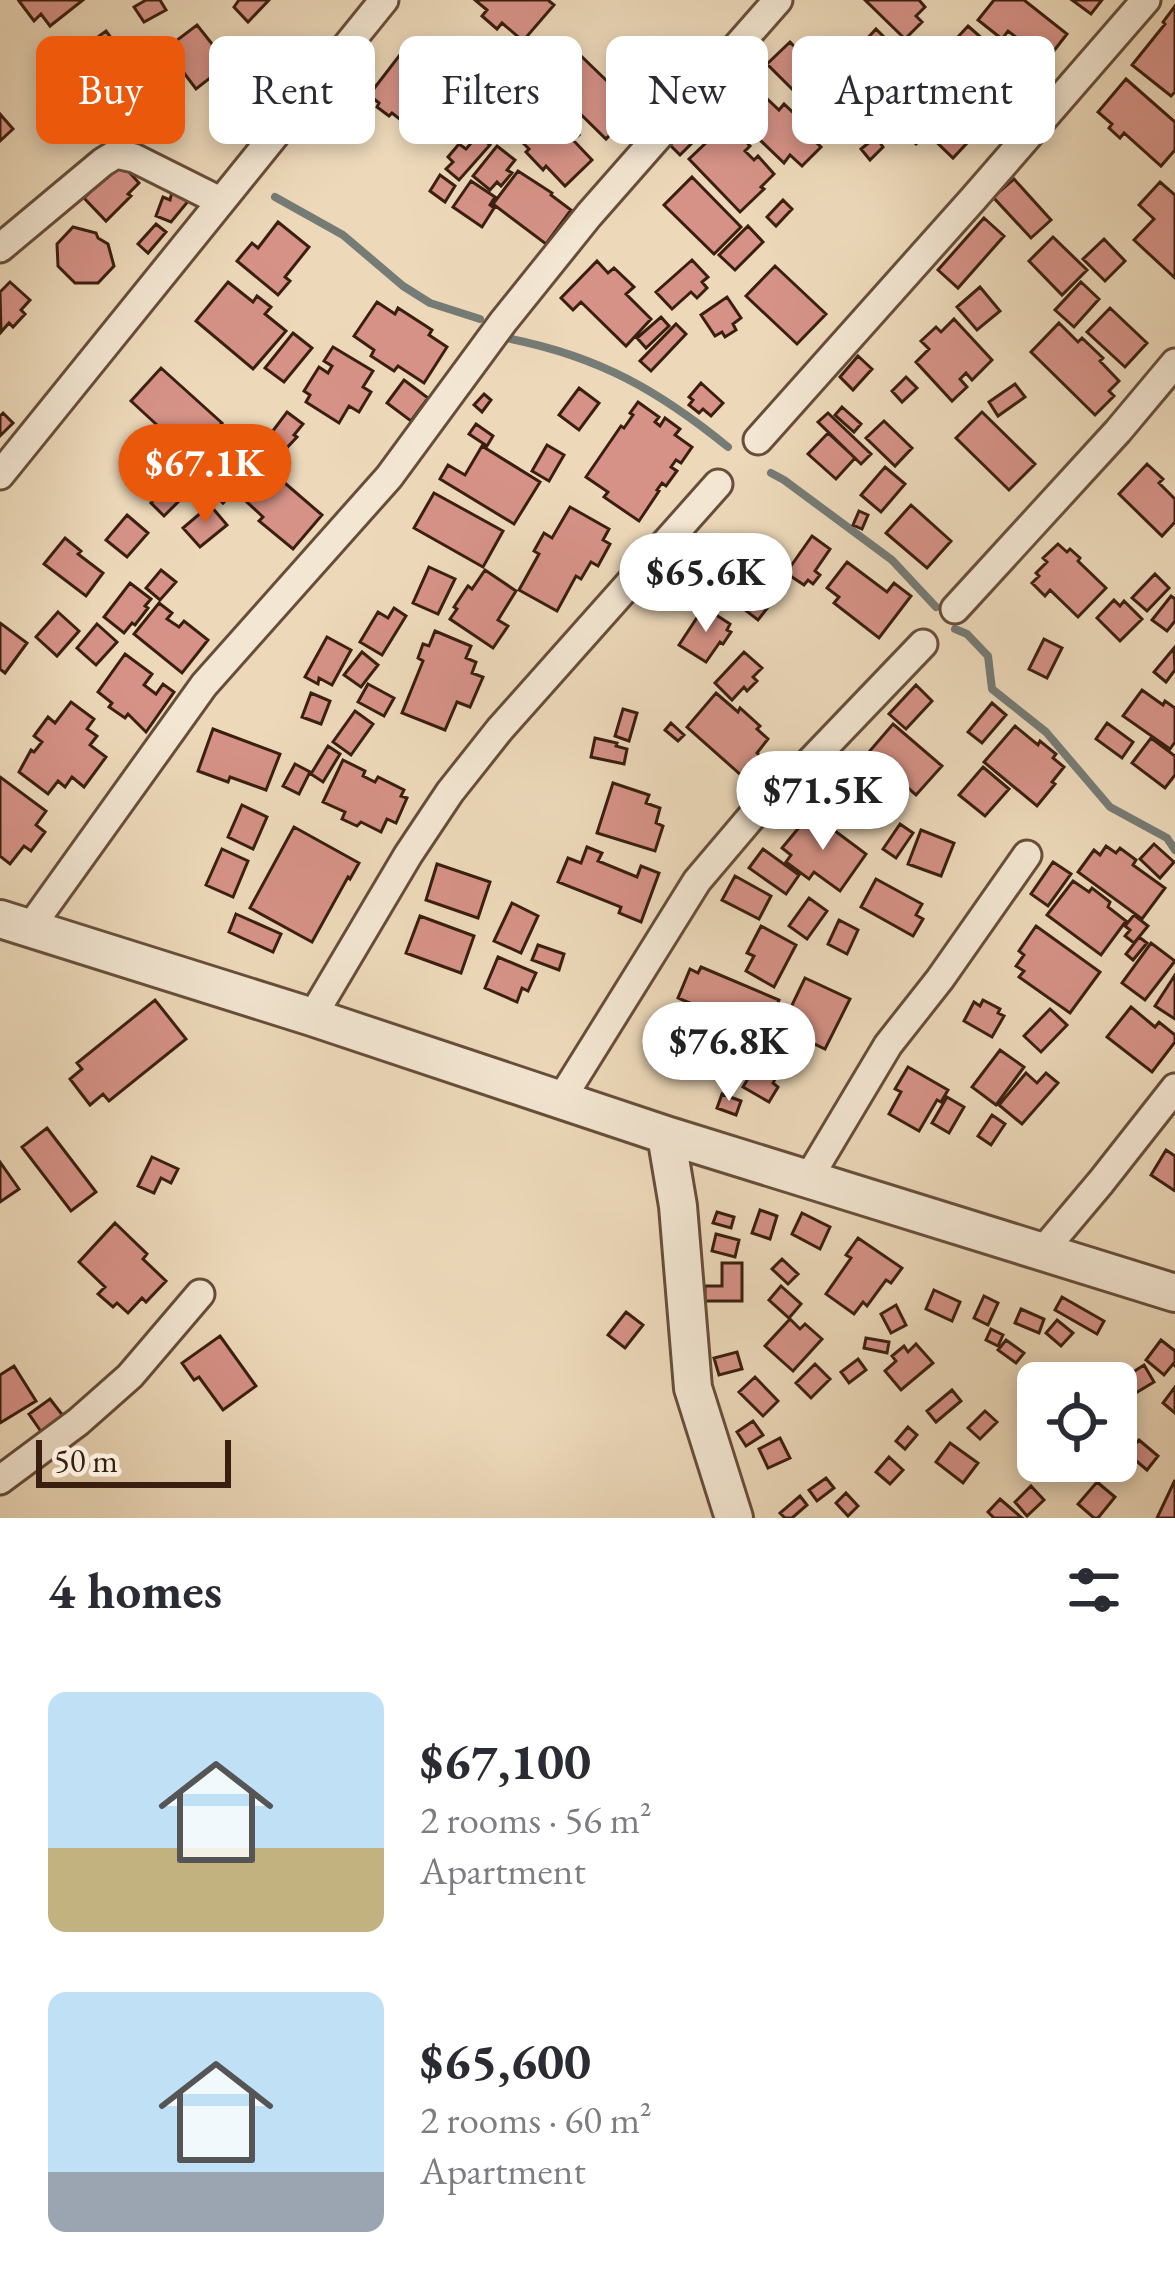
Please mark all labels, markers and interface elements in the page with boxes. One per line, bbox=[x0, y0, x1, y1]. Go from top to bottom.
chip: Buy bbox=[36, 36, 185, 144]
chip: Rent bbox=[209, 36, 375, 144]
chip: Filters bbox=[399, 36, 582, 144]
chip: New bbox=[606, 36, 768, 144]
chip: Apartment bbox=[792, 36, 1055, 144]
pin: $67.1K bbox=[107, 424, 303, 526]
text: $67.1K bbox=[145, 437, 265, 488]
pin: $65.6K bbox=[608, 533, 804, 635]
text: $65.6K bbox=[646, 546, 766, 597]
pin: $71.5K bbox=[725, 751, 921, 853]
text: $71.5K bbox=[763, 764, 883, 815]
pin: $76.8K bbox=[631, 1002, 827, 1104]
text: $76.8K bbox=[669, 1015, 789, 1066]
map controls bbox=[1017, 1362, 1137, 1482]
button: locate bbox=[1017, 1362, 1137, 1482]
scale bar bbox=[36, 1434, 231, 1487]
text: 50 m bbox=[54, 1439, 118, 1482]
text: 4 homes bbox=[48, 1557, 222, 1623]
icon: filters bbox=[1061, 1557, 1127, 1623]
text: $67,100 bbox=[420, 1728, 591, 1794]
icon: home bbox=[144, 1740, 288, 1884]
text: 2 rooms · 56 m² bbox=[420, 1794, 652, 1845]
text: Apartment bbox=[420, 1845, 586, 1896]
text: $65,600 bbox=[420, 2028, 591, 2094]
icon: home bbox=[144, 2040, 288, 2184]
text: 2 rooms · 60 m² bbox=[420, 2094, 652, 2145]
text: Apartment bbox=[420, 2145, 586, 2196]

